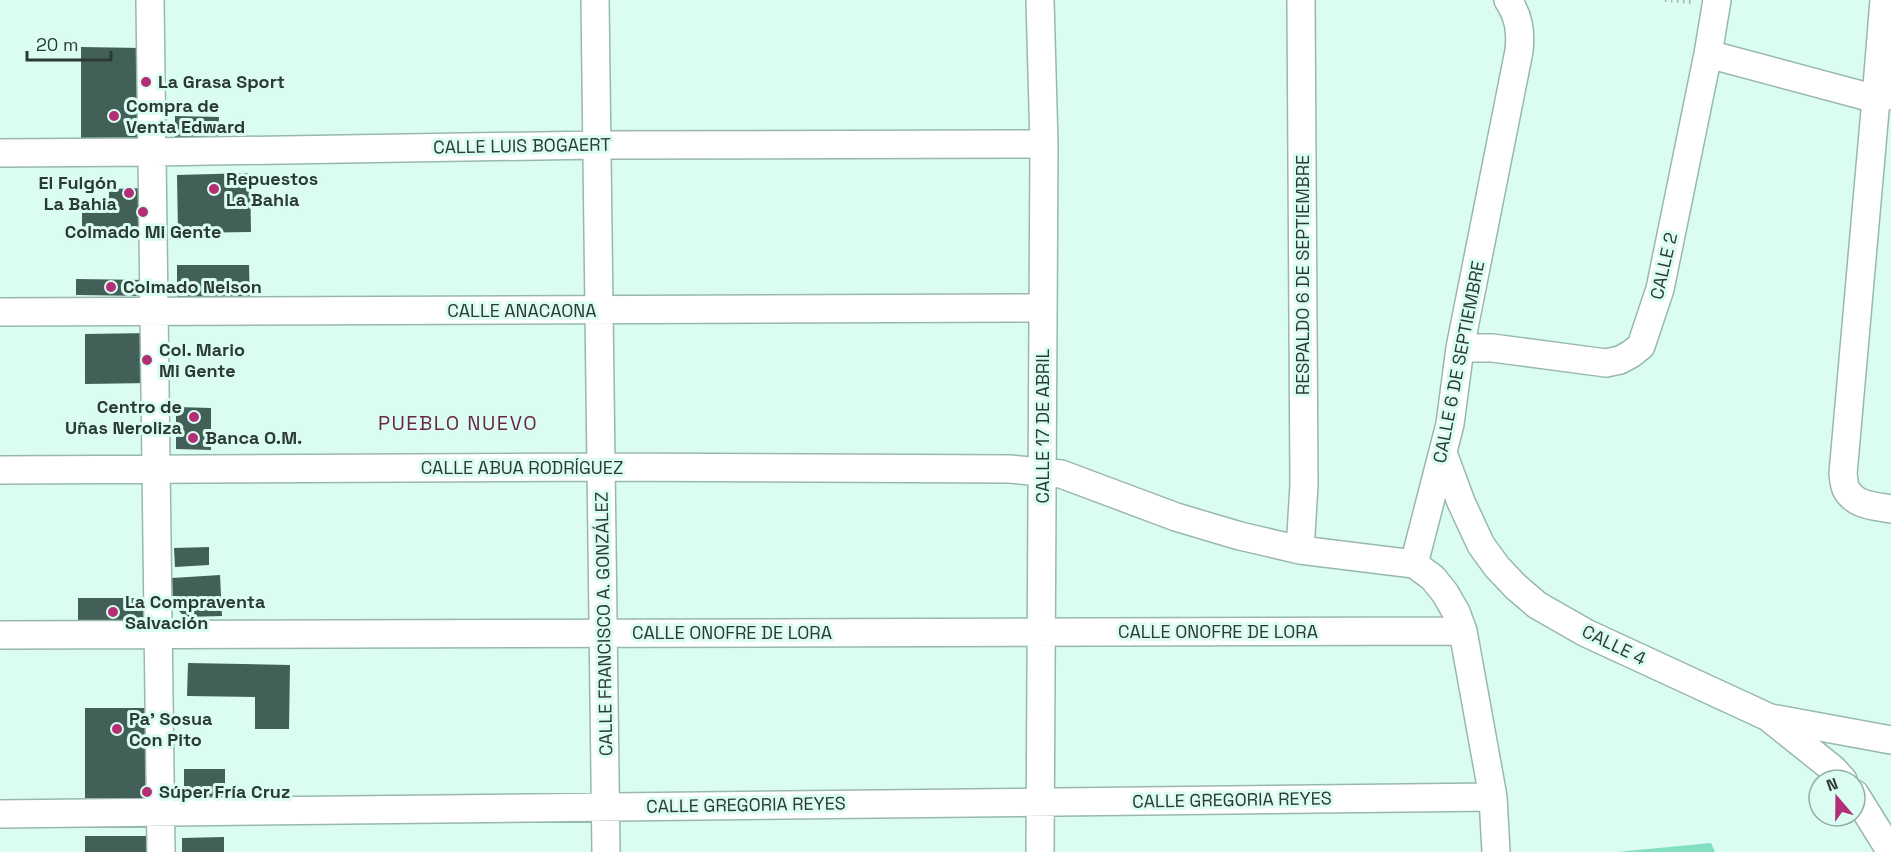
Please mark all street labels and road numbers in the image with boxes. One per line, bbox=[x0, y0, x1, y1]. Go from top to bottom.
street label: CALLE LUIS BOGAERT bbox=[433, 132, 612, 159]
street label: RESPALDO 6 DE SEPTIEMBRE bbox=[1291, 155, 1314, 395]
street label: CALLE 2 bbox=[1645, 230, 1682, 302]
street label: CALLE 6 DE SEPTIEMBRE bbox=[1428, 259, 1489, 465]
street label: CALLE ANACAONA bbox=[447, 299, 597, 322]
street label: CALLE 17 DE ABRIL bbox=[1031, 348, 1054, 503]
street label: CALLE ABUA RODRÍGUEZ bbox=[421, 456, 623, 479]
street label: CALLE FRANCISCO A. GONZÁLEZ bbox=[590, 492, 617, 756]
street label: CALLE 4 bbox=[1578, 619, 1650, 670]
street label: CALLE ONOFRE DE LORA bbox=[1118, 620, 1318, 643]
street label: CALLE ONOFRE DE LORA bbox=[632, 621, 832, 644]
street label: CALLE GREGORIA REYES bbox=[1132, 786, 1332, 813]
street label: CALLE GREGORIA REYES bbox=[646, 791, 846, 818]

